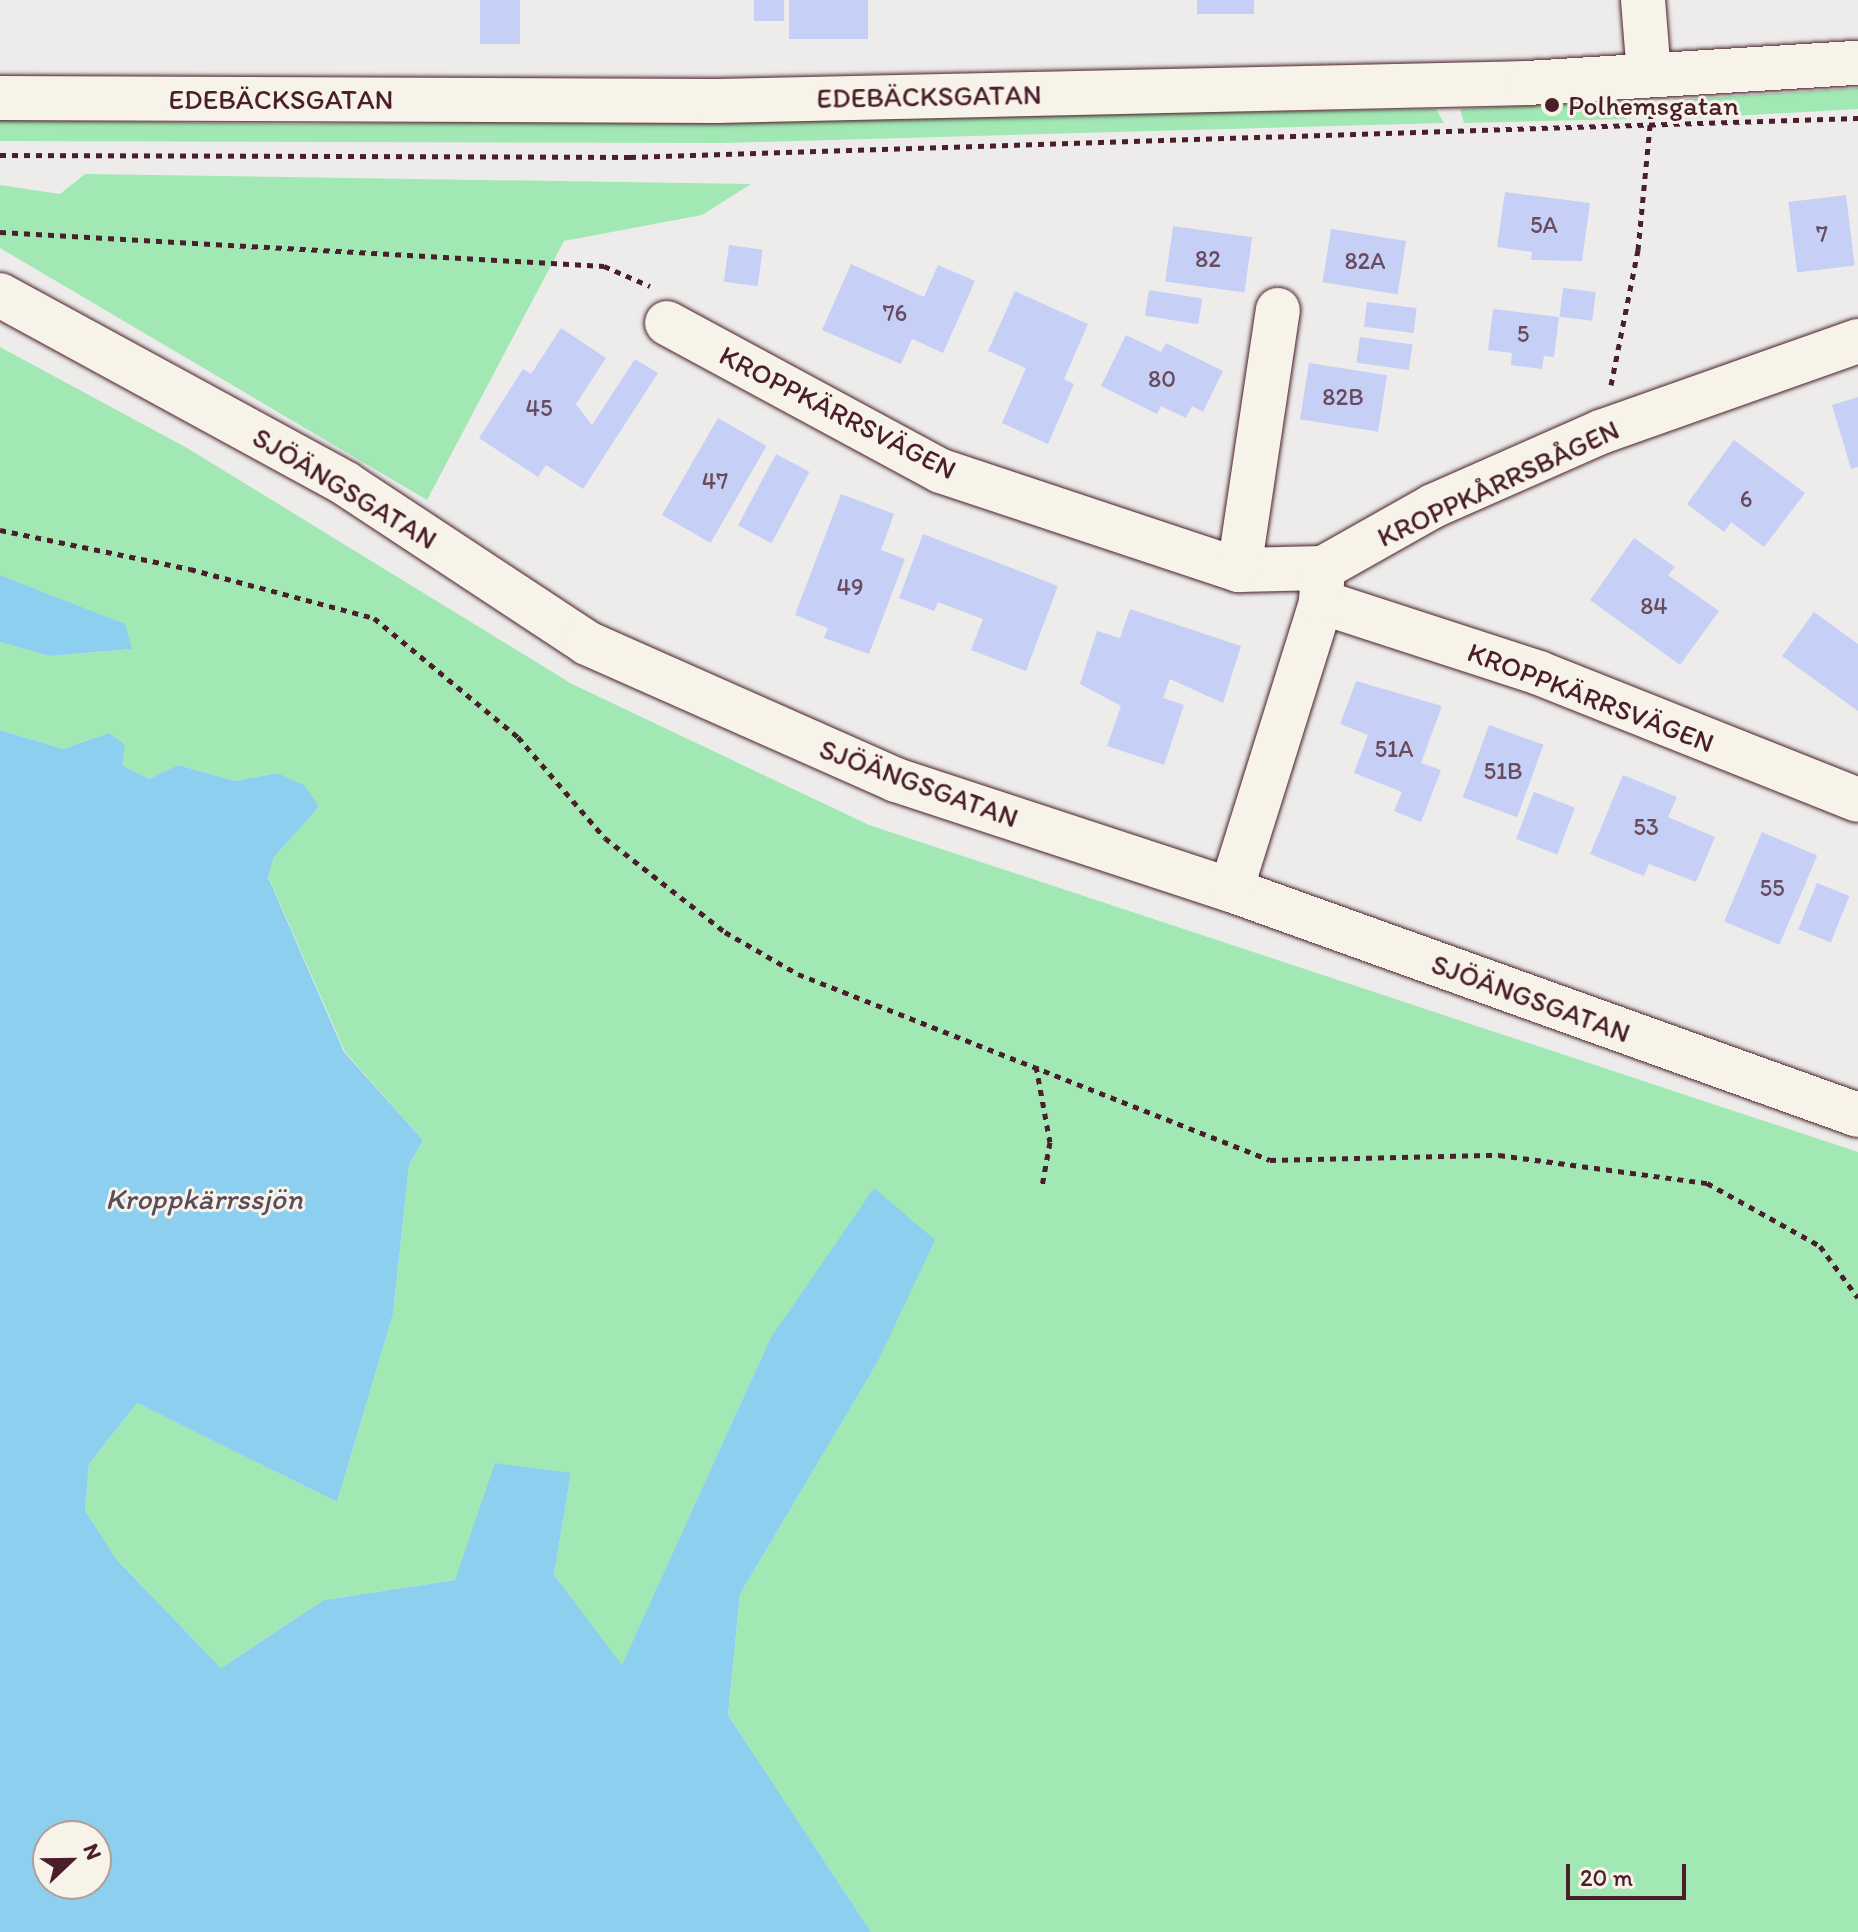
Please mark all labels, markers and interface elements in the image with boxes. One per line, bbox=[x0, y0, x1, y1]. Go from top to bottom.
street label: EDEBÄCKSGATAN bbox=[816, 77, 1042, 115]
street label: EDEBÄCKSGATAN bbox=[168, 82, 394, 116]
place label: Polhemsgatan bbox=[1568, 88, 1739, 122]
marker: Polhemsgatan bbox=[1543, 96, 1561, 114]
house number: 5A bbox=[1530, 211, 1558, 239]
house number: 7 bbox=[1816, 220, 1828, 248]
house number: 82 bbox=[1195, 245, 1221, 273]
house number: 82A bbox=[1344, 247, 1386, 275]
house number: 76 bbox=[883, 299, 907, 327]
house number: 5 bbox=[1517, 320, 1529, 348]
street label: KROPPKÄRRSVÄGEN bbox=[714, 338, 962, 486]
house number: 80 bbox=[1148, 365, 1176, 393]
house number: 82B bbox=[1322, 383, 1364, 411]
house number: 45 bbox=[525, 394, 553, 422]
street label: KROPPKÅRRSBÅGEN bbox=[1372, 412, 1624, 554]
street label: SJÖÄNGSGATAN bbox=[247, 420, 443, 556]
house number: 47 bbox=[702, 467, 728, 495]
house number: 6 bbox=[1740, 485, 1752, 513]
house number: 49 bbox=[837, 573, 863, 601]
house number: 84 bbox=[1640, 592, 1668, 620]
street label: KROPPKÄRRSVÄGEN bbox=[1463, 635, 1719, 759]
street label: SJÖÄNGSGATAN bbox=[815, 732, 1023, 834]
house number: 51A bbox=[1374, 735, 1414, 763]
house number: 51B bbox=[1483, 757, 1523, 785]
house number: 53 bbox=[1633, 813, 1659, 841]
house number: 55 bbox=[1759, 874, 1785, 902]
street label: SJÖÄNGSGATAN bbox=[1427, 947, 1635, 1049]
water label: Kroppkärrssjön bbox=[105, 1181, 303, 1217]
north arrow bbox=[32, 1820, 112, 1900]
text: N bbox=[78, 1840, 108, 1864]
scale bar bbox=[1570, 1848, 1690, 1898]
text: 20 m bbox=[1580, 1863, 1633, 1892]

